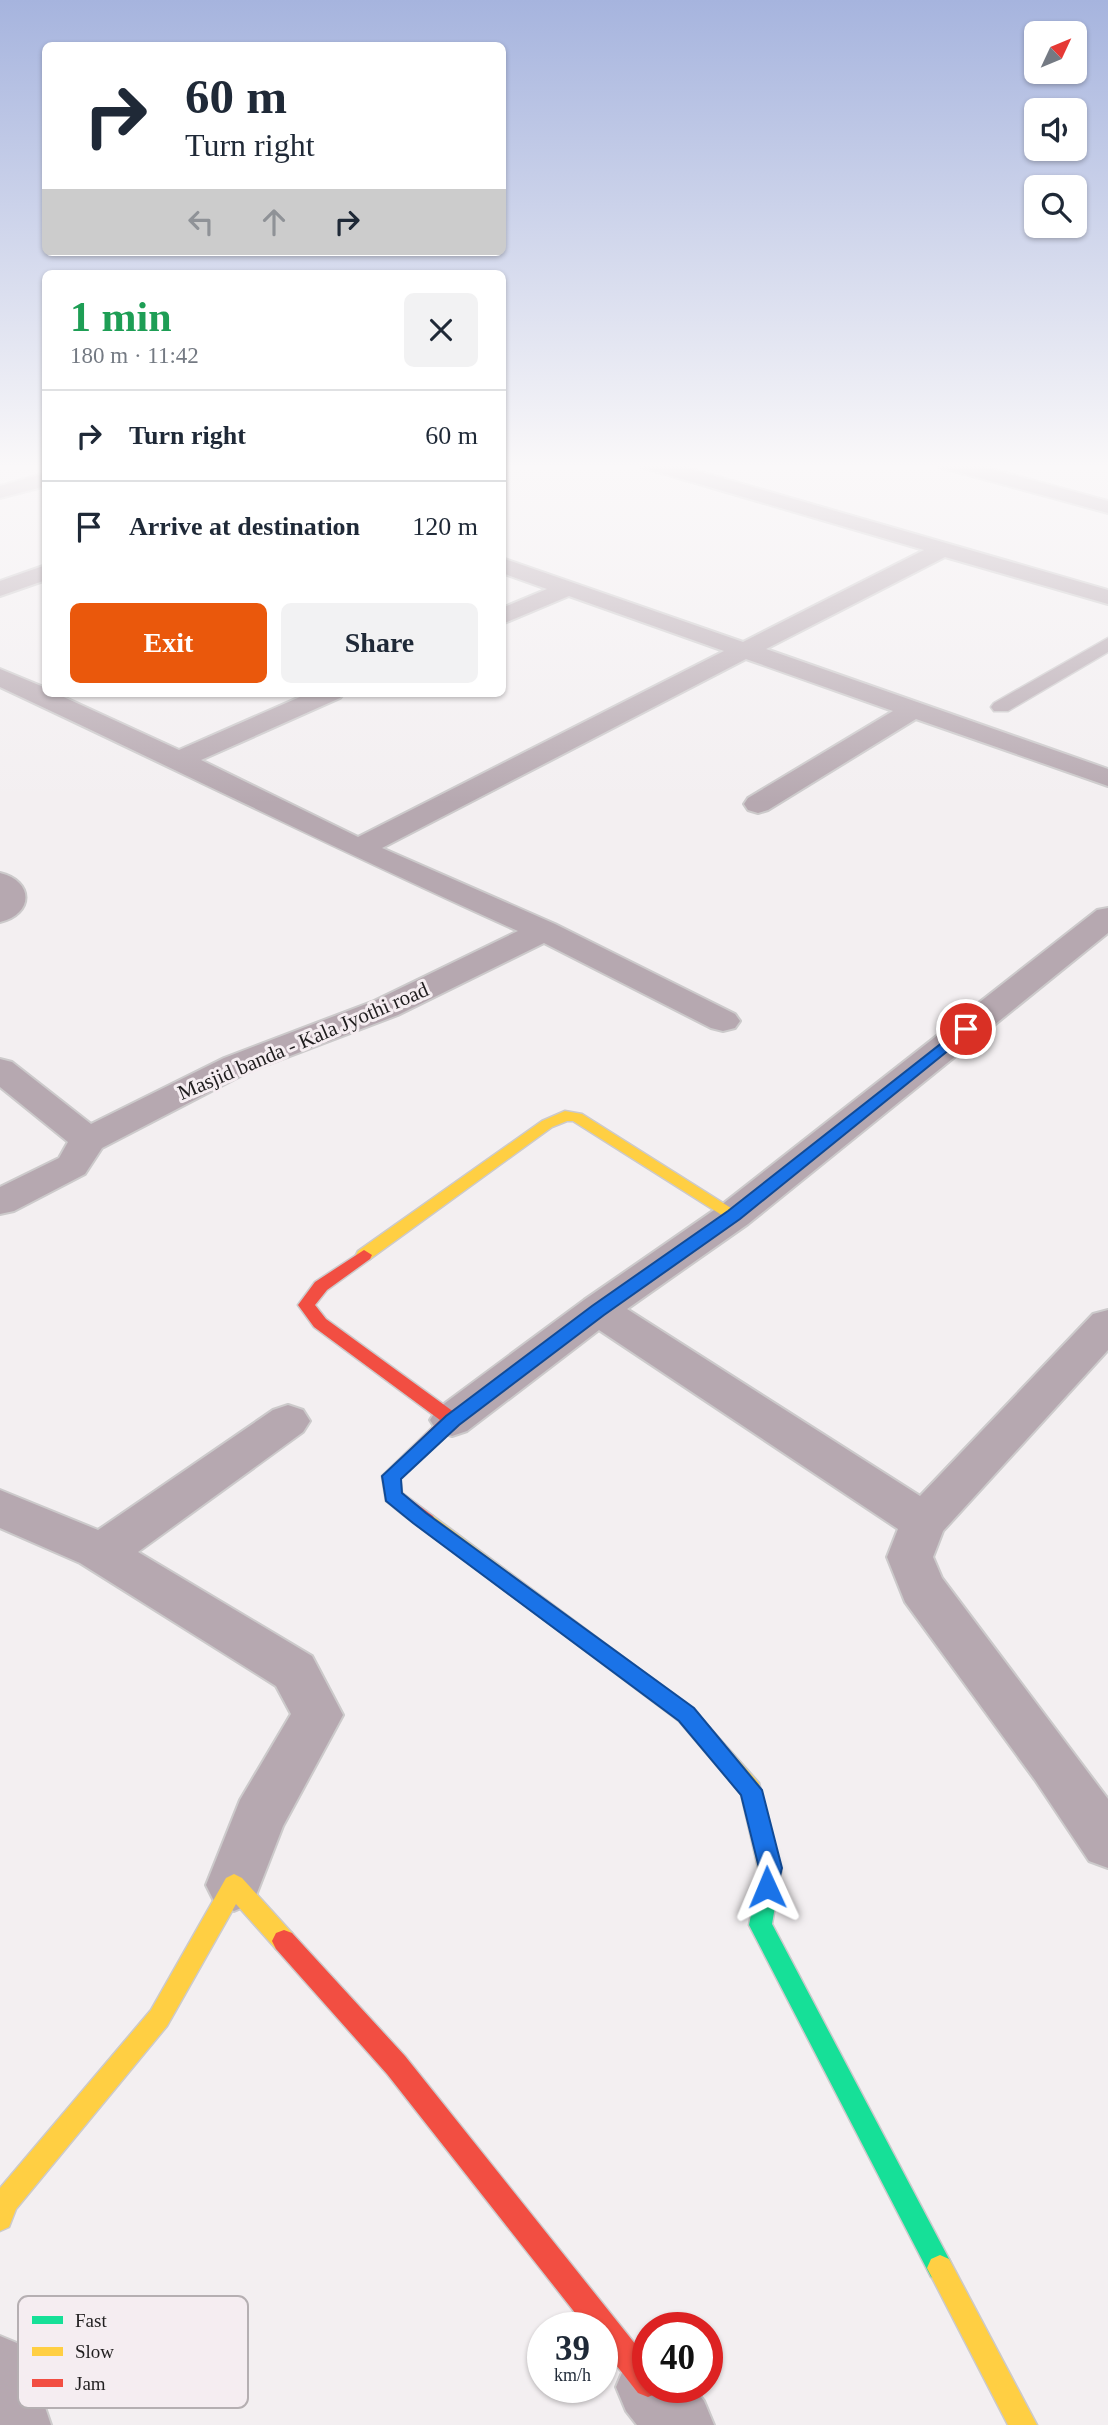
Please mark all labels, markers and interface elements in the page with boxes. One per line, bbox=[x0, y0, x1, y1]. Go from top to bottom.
north arrow bbox=[1024, 21, 1087, 84]
map controls bbox=[1024, 21, 1087, 238]
text: 60 m bbox=[185, 69, 287, 124]
icon: right bbox=[70, 70, 161, 161]
button: sound bbox=[1024, 98, 1087, 161]
text: Turn right bbox=[185, 127, 315, 163]
button: search bbox=[1024, 175, 1087, 238]
icon: left bbox=[182, 203, 220, 241]
icon: ahead bbox=[255, 203, 293, 241]
icon: right bbox=[328, 203, 366, 241]
button: close bbox=[404, 293, 478, 367]
text: 1 min bbox=[70, 294, 172, 340]
text: 180 m · 11:42 bbox=[70, 343, 199, 368]
icon: right bbox=[70, 417, 108, 455]
text: Turn right bbox=[129, 421, 246, 450]
text: 60 m bbox=[425, 421, 478, 450]
icon: arrive bbox=[70, 508, 108, 546]
text: Arrive at destination bbox=[129, 512, 360, 541]
text: 120 m bbox=[412, 512, 478, 541]
button: Exit bbox=[70, 603, 267, 683]
button: Share bbox=[281, 603, 478, 683]
street label: Masjid banda - Kala Jyothi road bbox=[174, 977, 432, 1105]
pin bbox=[936, 999, 996, 1059]
icon: arrive bbox=[947, 1010, 985, 1048]
position arrow bbox=[730, 1850, 804, 1924]
legend bbox=[18, 2296, 248, 2408]
text: Fast bbox=[75, 2310, 107, 2331]
speed limit sign: 40 bbox=[632, 2312, 723, 2403]
text: 39 bbox=[555, 2329, 590, 2368]
text: Slow bbox=[75, 2341, 114, 2362]
text: km/h bbox=[554, 2365, 591, 2385]
text: Jam bbox=[75, 2373, 106, 2394]

